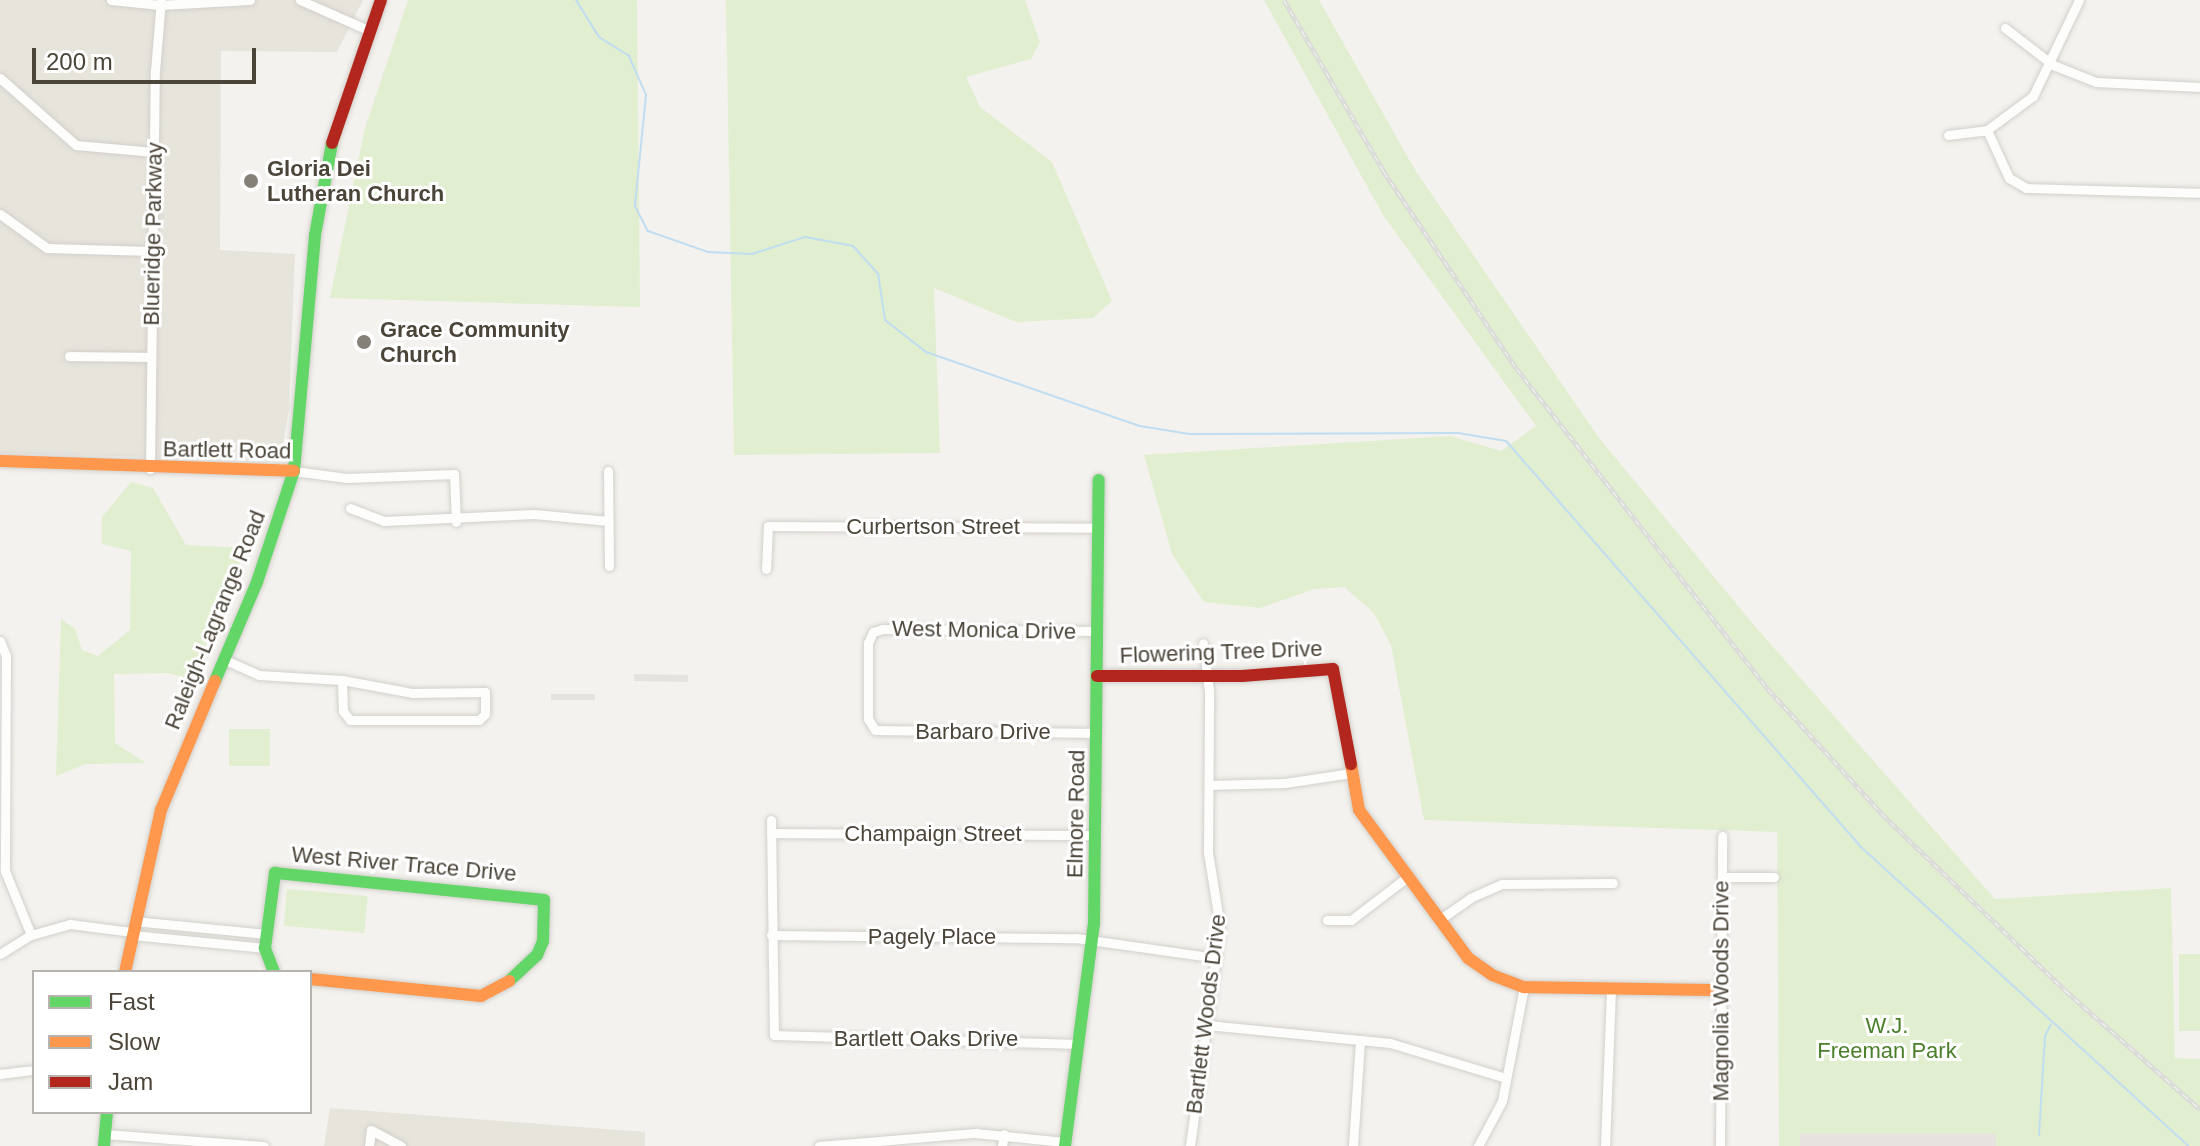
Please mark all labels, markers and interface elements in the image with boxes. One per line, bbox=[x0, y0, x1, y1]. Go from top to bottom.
scale bar bbox=[36, 32, 260, 82]
text: 200 m bbox=[46, 48, 113, 75]
street label: Blueridge Parkway bbox=[138, 142, 168, 326]
place label: Gloria Dei Lutheran Church bbox=[267, 155, 444, 206]
marker: Gloria Dei Lutheran Church bbox=[242, 172, 260, 190]
place label: Grace Community Church bbox=[380, 316, 569, 368]
marker: Grace Community Church bbox=[355, 333, 373, 351]
street label: Bartlett Road bbox=[163, 436, 291, 464]
street label: Raleigh-Lagrange Road bbox=[159, 507, 271, 733]
street label: Curbertson Street bbox=[846, 514, 1020, 540]
street label: West Monica Drive bbox=[892, 615, 1076, 645]
street label: Flowering Tree Drive bbox=[1119, 635, 1323, 669]
street label: Barbaro Drive bbox=[915, 719, 1051, 745]
street label: Elmore Road bbox=[1062, 750, 1090, 878]
street label: Champaign Street bbox=[844, 821, 1022, 847]
street label: West River Trace Drive bbox=[290, 841, 518, 887]
street label: Magnolia Woods Drive bbox=[1708, 881, 1734, 1101]
street label: Bartlett Woods Drive bbox=[1181, 912, 1231, 1116]
street label: Pagely Place bbox=[868, 924, 996, 950]
legend bbox=[32, 970, 312, 1114]
text: Fast bbox=[108, 988, 155, 1015]
park label: W.J. Freeman Park bbox=[1817, 1012, 1957, 1064]
street label: Bartlett Oaks Drive bbox=[834, 1026, 1018, 1052]
text: Slow bbox=[108, 1028, 160, 1055]
text: Jam bbox=[108, 1068, 153, 1095]

